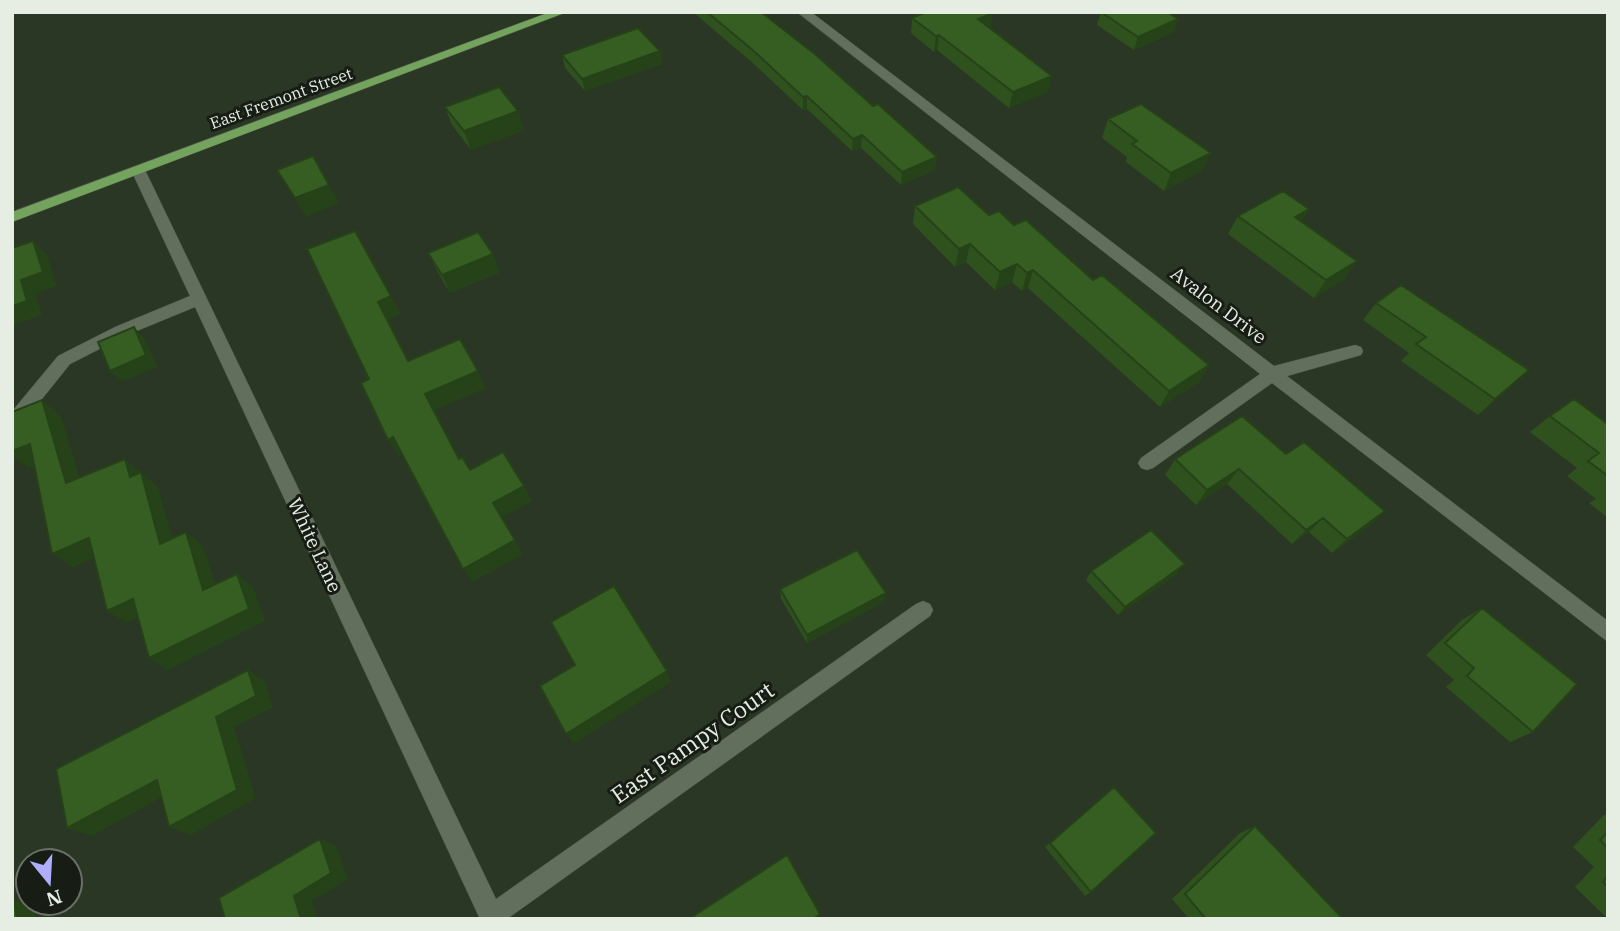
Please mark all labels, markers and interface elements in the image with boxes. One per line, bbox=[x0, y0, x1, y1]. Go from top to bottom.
street label: East Fremont Street bbox=[207, 63, 355, 133]
street label: Avalon Drive bbox=[1166, 261, 1272, 349]
street label: White Lane bbox=[283, 494, 347, 596]
street label: East Pampy Court bbox=[605, 675, 779, 809]
north arrow bbox=[14, 847, 84, 917]
text: N bbox=[43, 884, 65, 912]

